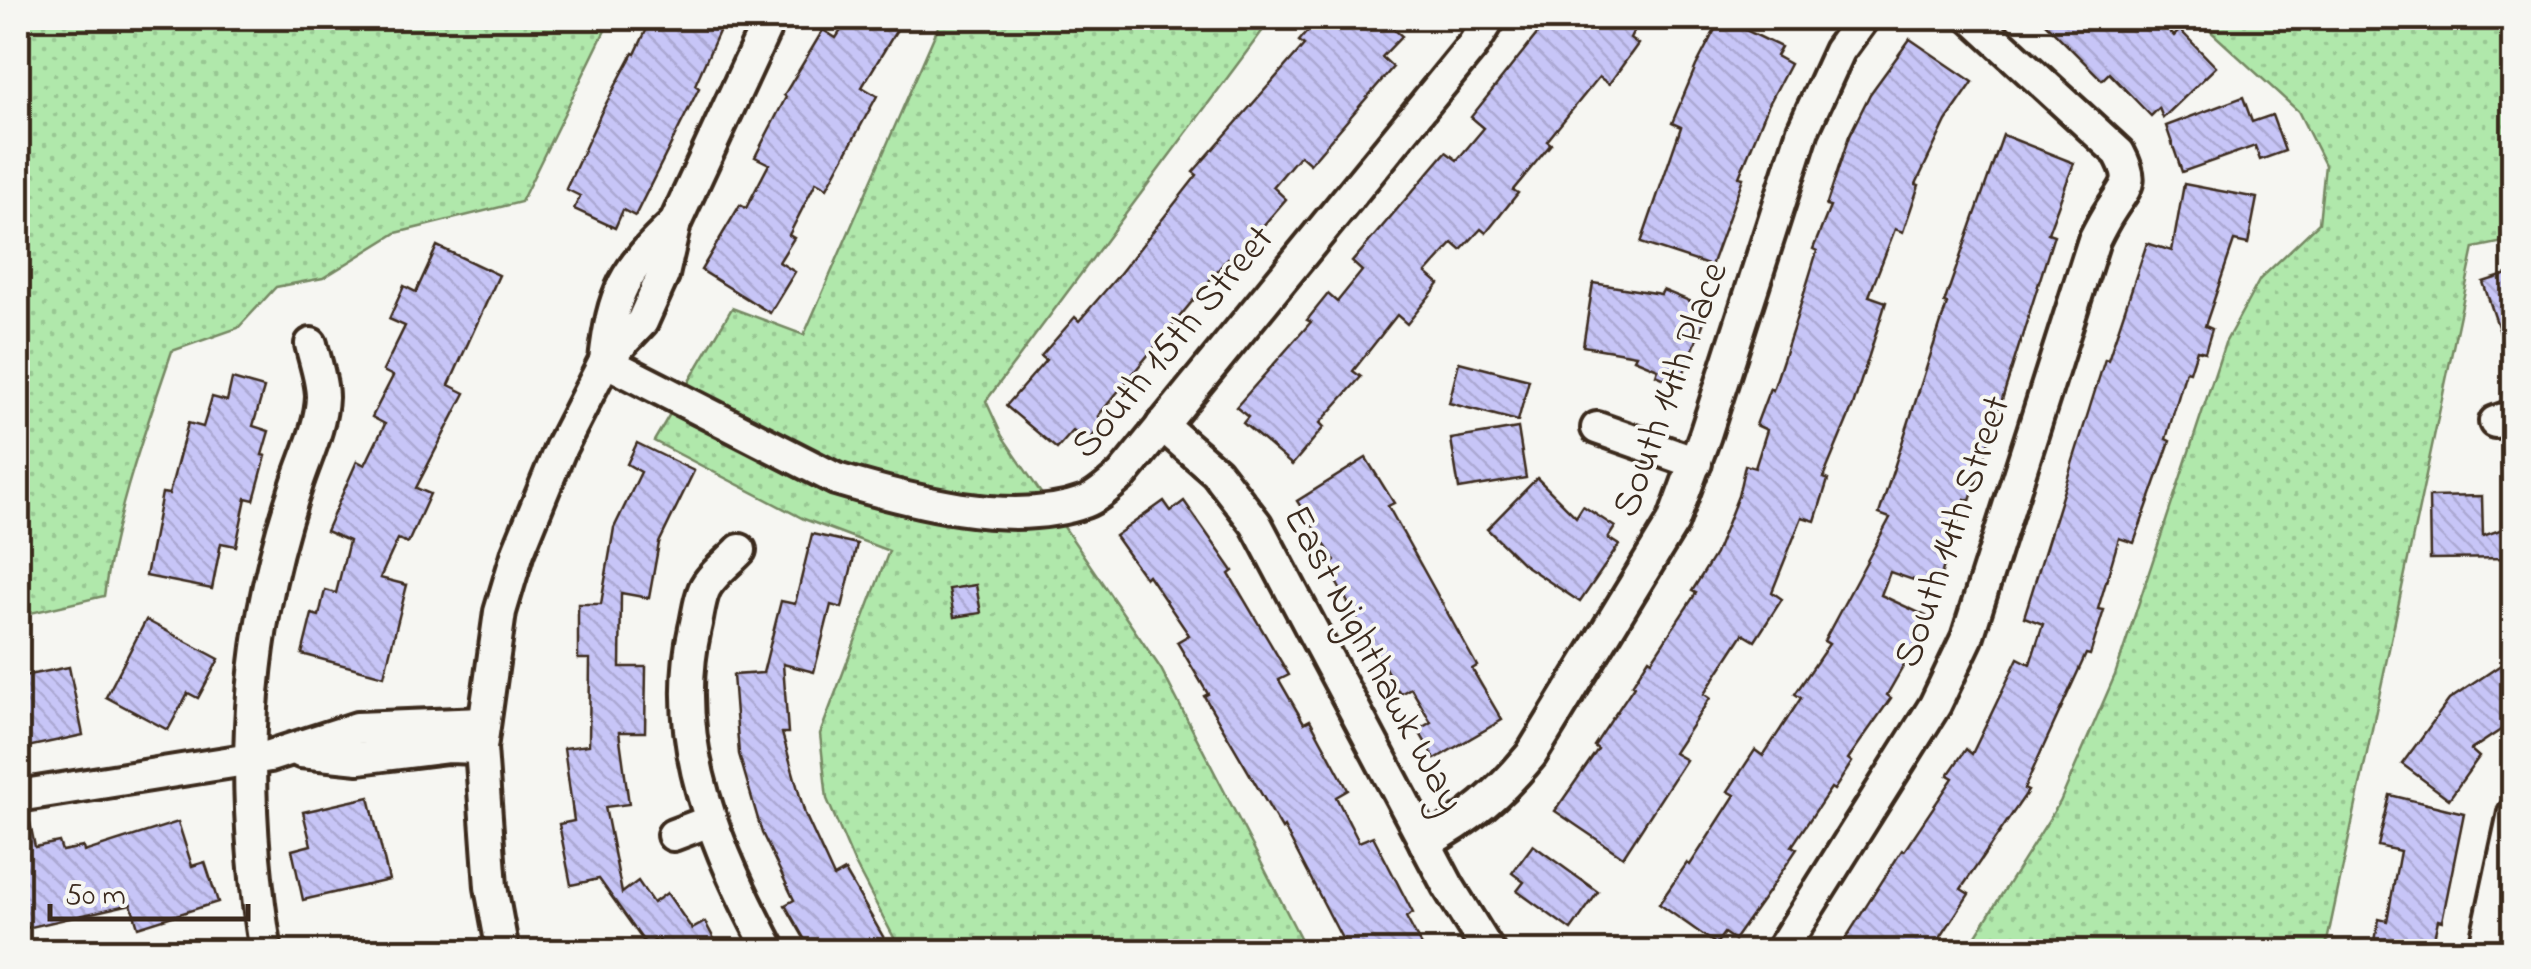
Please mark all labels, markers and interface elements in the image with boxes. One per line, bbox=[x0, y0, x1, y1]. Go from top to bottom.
street label: South 15th Street bbox=[1058, 213, 1290, 473]
street label: South 14th Place bbox=[1598, 254, 1746, 526]
street label: South 14th Street bbox=[1880, 388, 2028, 676]
street label: East Nighthawk Way bbox=[1266, 496, 1478, 824]
scale bar bbox=[50, 859, 248, 921]
text: 50 m bbox=[65, 875, 126, 919]

